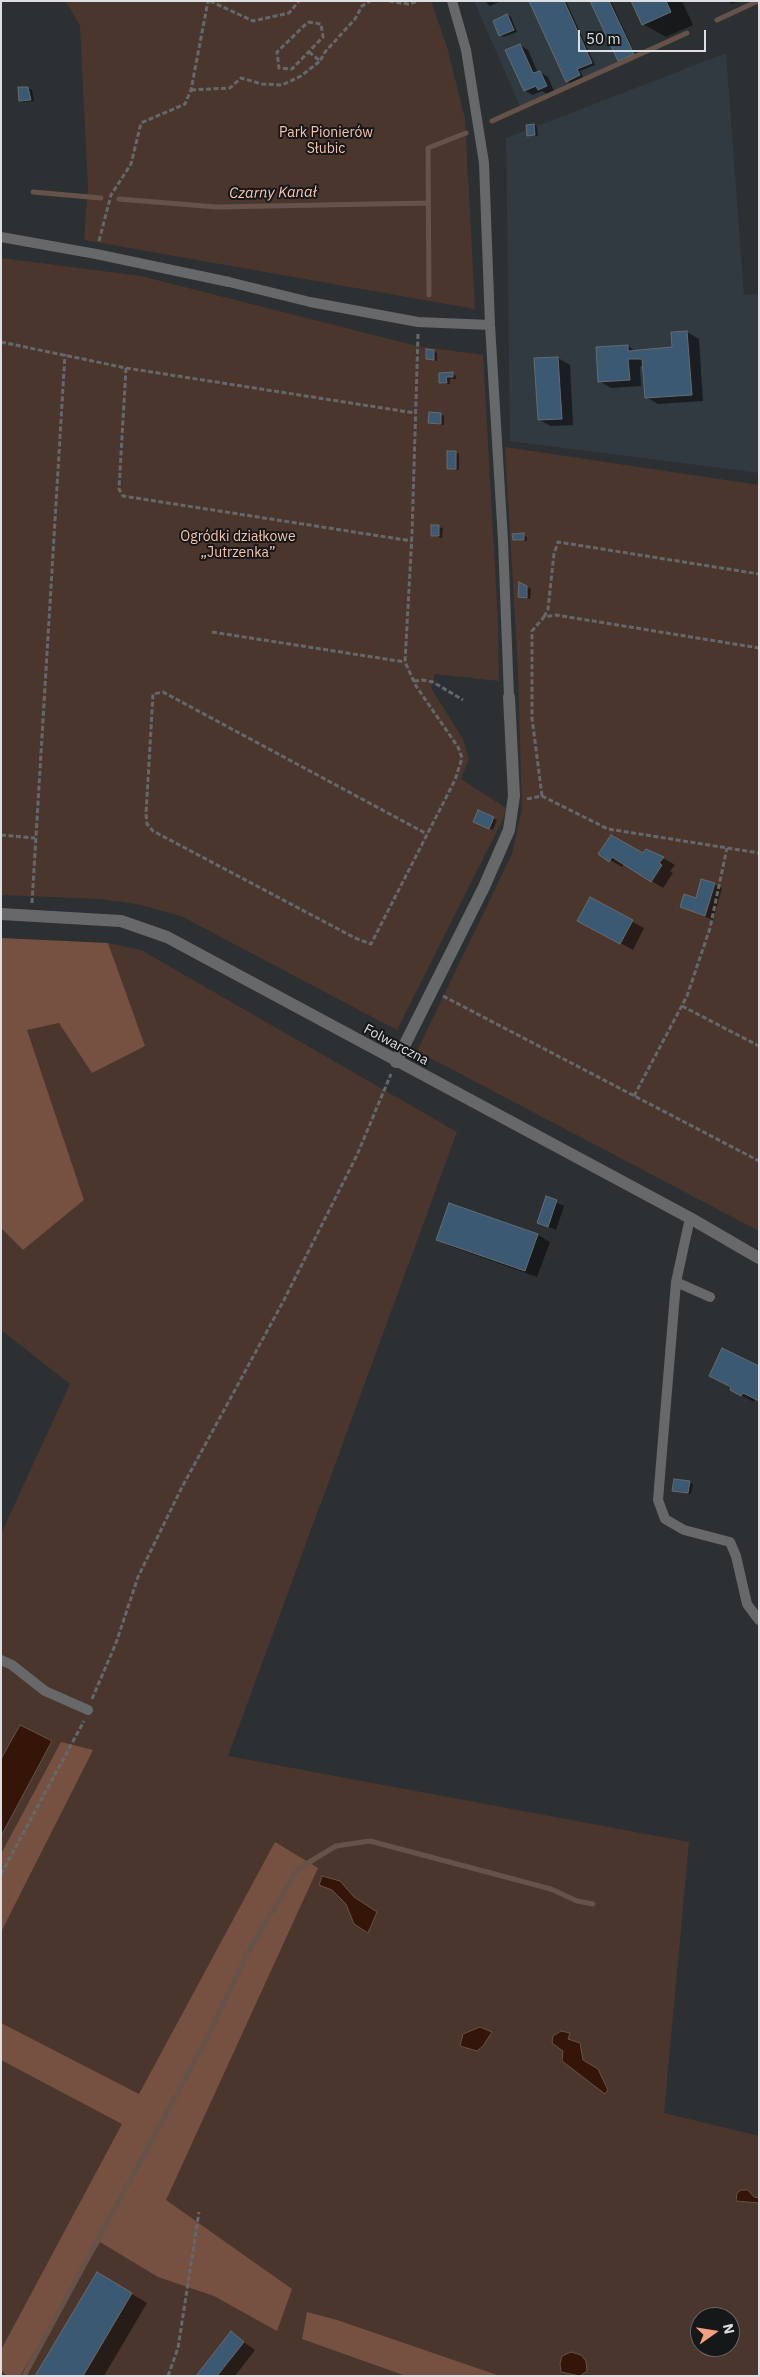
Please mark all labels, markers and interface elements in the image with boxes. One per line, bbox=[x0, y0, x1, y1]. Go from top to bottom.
scale bar bbox=[580, 20, 708, 52]
text: 50 m bbox=[586, 29, 621, 48]
park label: Park Pionierów Słubic bbox=[279, 125, 373, 158]
water label: Czarny Kanał bbox=[229, 183, 317, 203]
park label: Ogródki działkowe „Jutrzenka” bbox=[180, 529, 296, 562]
street label: Folwarczna bbox=[361, 1021, 431, 1069]
north arrow bbox=[690, 2307, 740, 2357]
text: N bbox=[719, 2322, 739, 2336]

